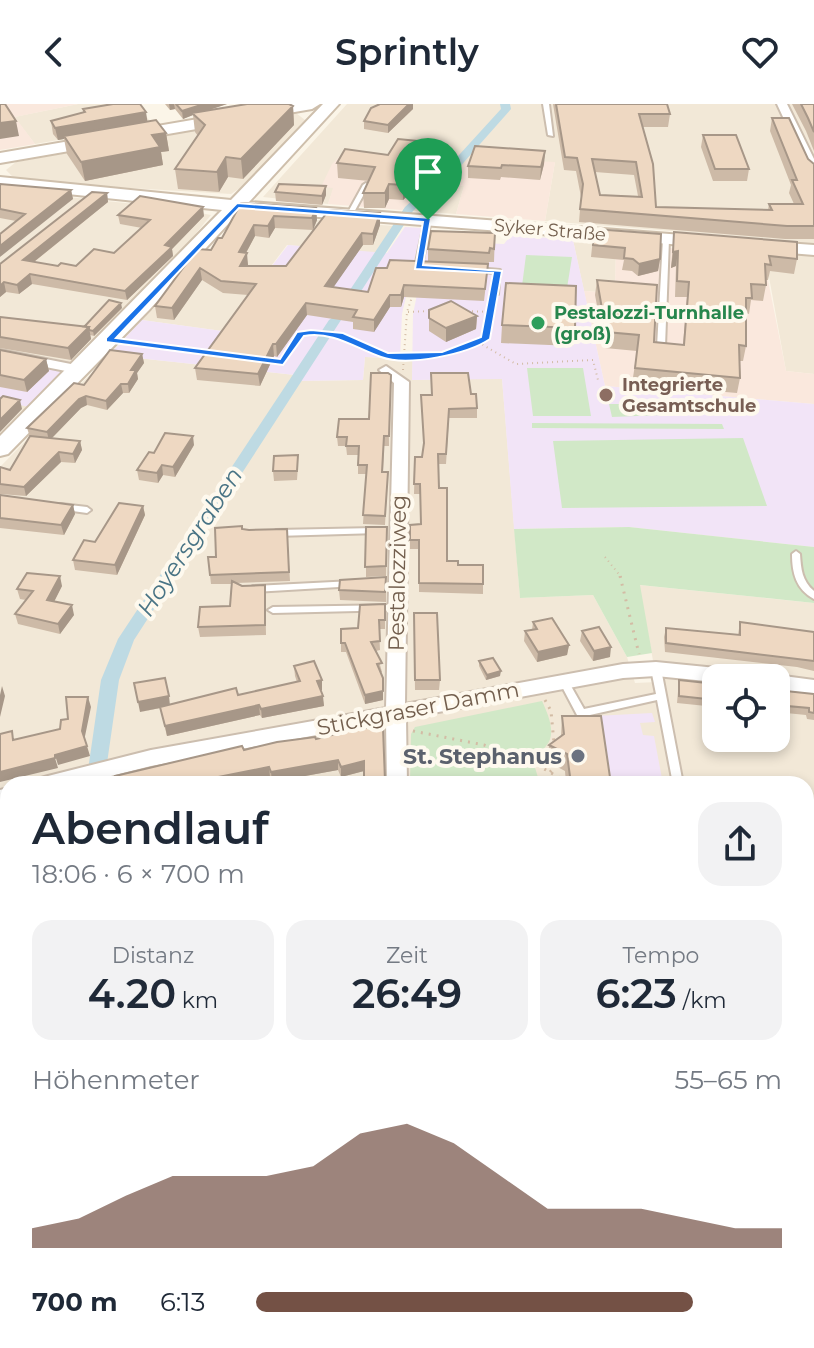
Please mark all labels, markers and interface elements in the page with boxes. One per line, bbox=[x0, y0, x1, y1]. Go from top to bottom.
icon: back bbox=[32, 30, 76, 74]
text: Sprintly bbox=[335, 30, 479, 74]
icon: heart bbox=[738, 30, 782, 74]
pin bbox=[394, 138, 462, 220]
icon: arrive bbox=[406, 150, 450, 194]
street label: Syker Straße bbox=[493, 214, 607, 246]
place label: Pestalozzi-Turnhalle (groß) bbox=[554, 302, 744, 345]
marker: Pestalozzi-Turnhalle (groß) bbox=[529, 314, 547, 332]
place label: Integrierte Gesamtschule bbox=[622, 374, 756, 417]
marker: Integrierte Gesamtschule bbox=[597, 386, 615, 404]
water label: Hoyersgraben bbox=[131, 462, 248, 622]
street label: Pestalozziweg bbox=[383, 495, 412, 651]
map controls bbox=[702, 664, 790, 752]
button: locate bbox=[702, 664, 790, 752]
street label: Stickgraser Damm bbox=[315, 676, 522, 741]
place label: St. Stephanus bbox=[403, 743, 562, 770]
marker: St. Stephanus bbox=[569, 747, 587, 765]
text: Abendlauf bbox=[32, 801, 269, 855]
button: share bbox=[698, 802, 782, 886]
text: 18:06 · 6 × 700 m bbox=[32, 858, 245, 890]
text: Distanz bbox=[112, 942, 194, 969]
text: Zeit bbox=[386, 942, 428, 969]
text: Tempo bbox=[623, 942, 699, 969]
text: 4.20 bbox=[88, 969, 176, 1018]
text: 26:49 bbox=[352, 969, 462, 1018]
text: 6:23 bbox=[596, 969, 677, 1018]
text: km bbox=[176, 987, 218, 1014]
text: /km bbox=[677, 987, 726, 1014]
text: Höhenmeter bbox=[32, 1064, 200, 1096]
text: 55–65 m bbox=[675, 1064, 782, 1096]
text: 700 m bbox=[32, 1286, 118, 1318]
text: 6:13 bbox=[160, 1286, 205, 1318]

